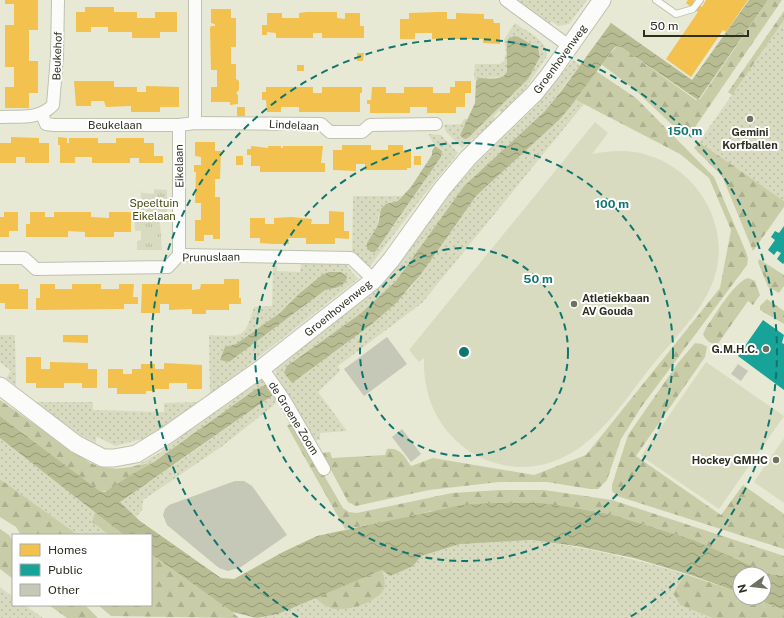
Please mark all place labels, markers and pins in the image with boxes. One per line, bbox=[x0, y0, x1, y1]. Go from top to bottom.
marker: Gemini Korfballen bbox=[745, 114, 755, 124]
place label: Gemini Korfballen bbox=[722, 126, 778, 151]
place label: Atletiekbaan AV Gouda bbox=[582, 292, 649, 317]
marker: Atletiekbaan AV Gouda bbox=[569, 299, 579, 309]
place label: G.M.H.C. bbox=[712, 343, 758, 355]
marker: G.M.H.C. bbox=[761, 344, 771, 354]
centre of rings bbox=[457, 345, 471, 359]
place label: Hockey GMHC bbox=[692, 454, 768, 466]
marker: Hockey GMHC bbox=[771, 455, 781, 465]

